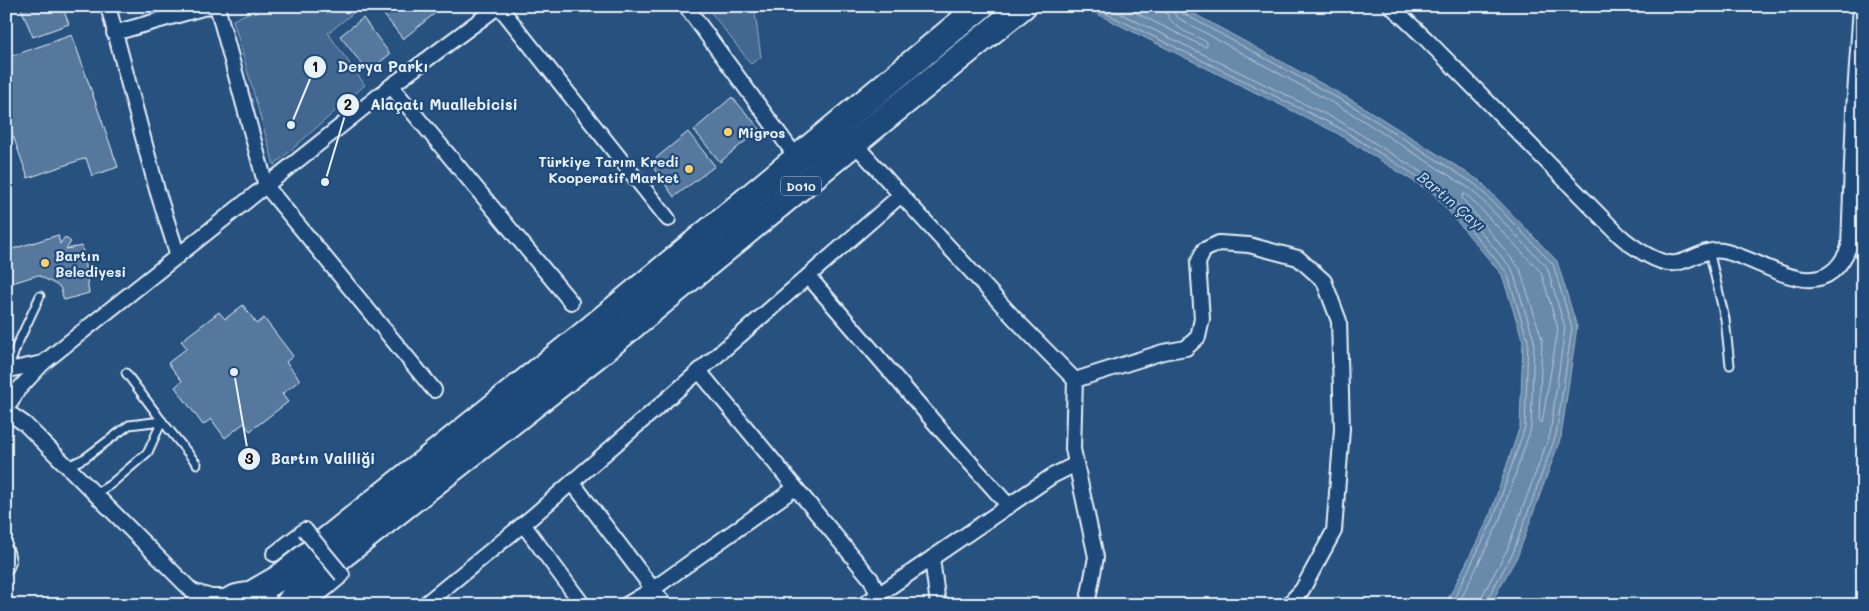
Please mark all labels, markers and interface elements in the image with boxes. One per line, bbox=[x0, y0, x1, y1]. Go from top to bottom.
callout: Derya Parkı bbox=[303, 52, 439, 82]
text: 1 bbox=[312, 56, 318, 76]
text: Derya Parkı bbox=[338, 56, 428, 76]
callout: Alaçatı Muallebicisi bbox=[335, 90, 528, 120]
text: 2 bbox=[344, 94, 352, 114]
text: Alaçatı Muallebicisi bbox=[370, 94, 518, 114]
place label: Migros bbox=[738, 123, 785, 142]
marker: Migros bbox=[722, 126, 734, 138]
place label: Türkiye Tarım Kredi Kooperatif Market bbox=[538, 152, 679, 187]
marker: Türkiye Tarım Kredi Kooperatif Market bbox=[683, 163, 695, 175]
water label: Bartın Çayı bbox=[1414, 167, 1490, 235]
road number: D010 bbox=[781, 177, 821, 196]
place label: Bartın Belediyesi bbox=[55, 246, 126, 281]
marker: Bartın Belediyesi bbox=[39, 257, 51, 269]
callout: Bartın Valiliği bbox=[236, 444, 386, 474]
text: 3 bbox=[244, 448, 254, 468]
text: Bartın Valiliği bbox=[271, 448, 375, 468]

